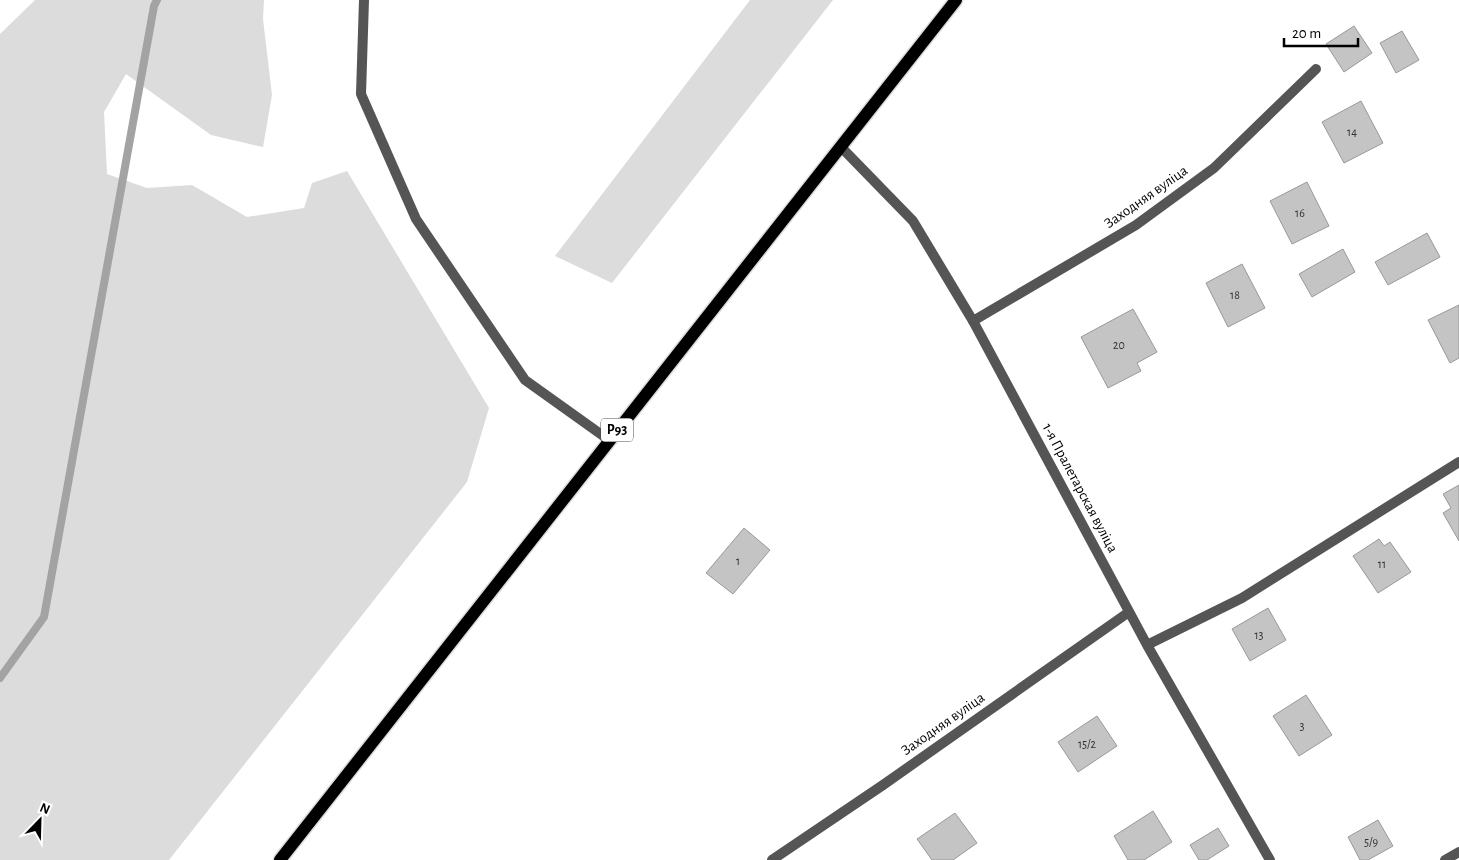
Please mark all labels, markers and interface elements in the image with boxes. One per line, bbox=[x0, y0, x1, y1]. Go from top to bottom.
scale bar bbox=[1284, 15, 1358, 47]
text: 20 m bbox=[1292, 26, 1321, 41]
house number: 14 bbox=[1347, 126, 1357, 138]
street label: Заходняя вуліца bbox=[1102, 163, 1191, 231]
house number: 16 bbox=[1295, 207, 1305, 219]
house number: 18 bbox=[1230, 289, 1240, 301]
house number: 20 bbox=[1113, 339, 1125, 351]
road number: Р93 bbox=[601, 418, 633, 442]
street label: 1-я Пралетарская вуліца bbox=[1040, 421, 1121, 555]
house number: 1 bbox=[736, 555, 740, 567]
house number: 11 bbox=[1378, 558, 1386, 570]
house number: 13 bbox=[1254, 629, 1264, 641]
street label: Заходняя вуліца bbox=[899, 690, 988, 758]
house number: 3 bbox=[1300, 720, 1305, 732]
house number: 15/2 bbox=[1078, 738, 1097, 750]
north arrow bbox=[15, 795, 65, 845]
text: N bbox=[37, 801, 52, 817]
house number: 5/9 bbox=[1364, 836, 1378, 848]

